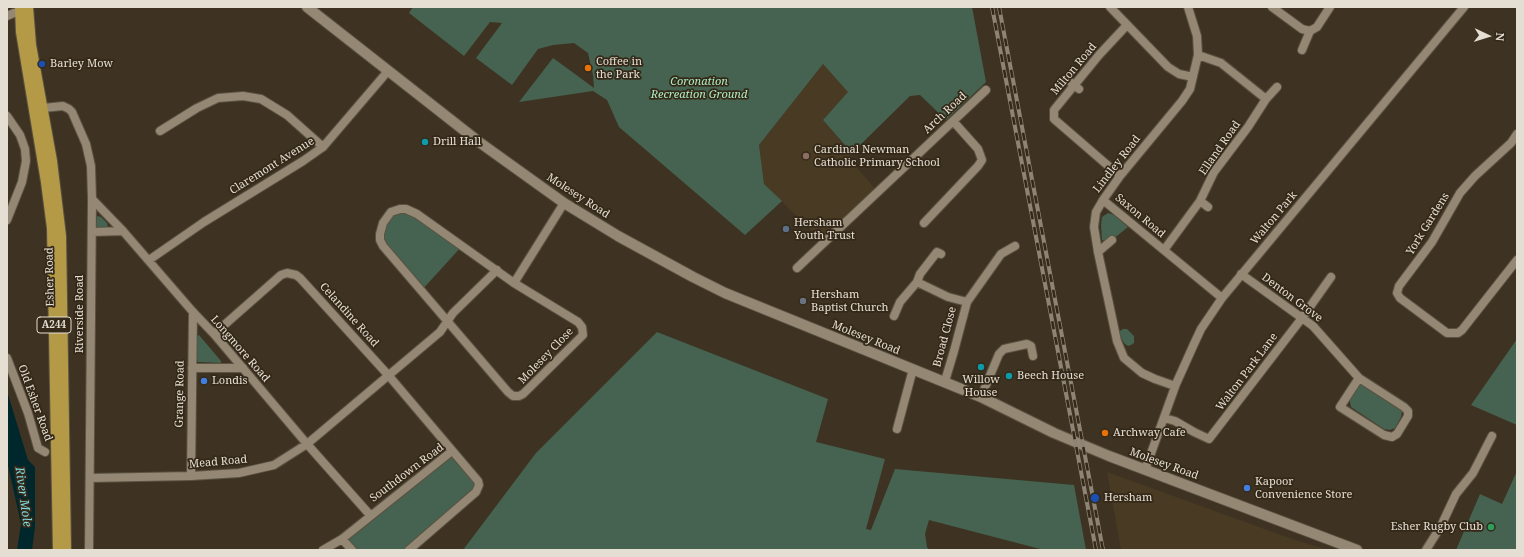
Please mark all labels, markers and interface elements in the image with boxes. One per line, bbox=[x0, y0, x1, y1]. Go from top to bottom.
north arrow bbox=[1468, 16, 1508, 56]
text: N bbox=[1493, 32, 1508, 42]
street label: Milton Road bbox=[1048, 40, 1100, 98]
place label: Coffee in the Park bbox=[596, 55, 642, 81]
place label: Barley Mow bbox=[50, 57, 113, 71]
marker: Barley Mow bbox=[37, 59, 47, 69]
marker: Coffee in the Park bbox=[583, 63, 593, 73]
park label: Coronation Recreation Ground bbox=[651, 75, 747, 101]
street label: Arch Road bbox=[920, 90, 970, 136]
street label: Elland Road bbox=[1197, 118, 1243, 178]
street label: Lindley Road bbox=[1091, 133, 1143, 195]
street label: Claremont Avenue bbox=[227, 135, 317, 197]
place label: Drill Hall bbox=[433, 135, 481, 149]
marker: Drill Hall bbox=[420, 137, 430, 147]
place label: Cardinal Newman Catholic Primary School bbox=[814, 143, 940, 169]
marker: Cardinal Newman Catholic Primary School bbox=[801, 151, 811, 161]
street label: Molesey Road bbox=[544, 171, 612, 221]
street label: Walton Park bbox=[1248, 189, 1300, 247]
street label: York Gardens bbox=[1404, 190, 1452, 258]
street label: Saxon Road bbox=[1112, 191, 1168, 241]
place label: Hersham Youth Trust bbox=[794, 216, 855, 242]
marker: Hersham Youth Trust bbox=[781, 224, 791, 234]
street label: Esher Road bbox=[43, 247, 57, 307]
street label: Denton Grove bbox=[1259, 271, 1325, 325]
street label: Riverside Road bbox=[73, 275, 87, 353]
street label: Celandine Road bbox=[317, 280, 381, 350]
place label: Hersham Baptist Church bbox=[811, 288, 889, 314]
marker: Hersham Baptist Church bbox=[798, 296, 808, 306]
street label: Broad Close bbox=[931, 305, 959, 369]
street label: Longmore Road bbox=[208, 313, 272, 385]
road number: A244 bbox=[37, 317, 71, 333]
street label: Molesey Road bbox=[830, 318, 902, 358]
street label: Molesey Close bbox=[516, 325, 576, 387]
street label: Walton Park Lane bbox=[1213, 331, 1281, 413]
street label: Grange Road bbox=[173, 360, 187, 428]
marker: Willow House bbox=[976, 362, 986, 372]
street label: Old Esher Road bbox=[15, 363, 55, 443]
place label: Beech House bbox=[1017, 369, 1084, 383]
marker: Beech House bbox=[1004, 371, 1014, 381]
place label: Willow House bbox=[962, 373, 1000, 399]
place label: Londis bbox=[212, 374, 248, 388]
marker: Londis bbox=[199, 376, 209, 386]
place label: Archway Cafe bbox=[1113, 426, 1186, 440]
marker: Archway Cafe bbox=[1100, 428, 1110, 438]
street label: Southdown Road bbox=[367, 441, 447, 505]
street label: Molesey Road bbox=[1128, 445, 1200, 483]
street label: Mead Road bbox=[188, 453, 248, 471]
water label: River Mole bbox=[12, 466, 34, 528]
place label: Kapoor Convenience Store bbox=[1255, 475, 1352, 501]
marker: Kapoor Convenience Store bbox=[1242, 483, 1252, 493]
place label: Hersham bbox=[1104, 491, 1152, 505]
marker: Hersham bbox=[1089, 492, 1101, 504]
place label: Esher Rugby Club bbox=[1391, 520, 1483, 534]
marker: Esher Rugby Club bbox=[1486, 522, 1496, 532]

